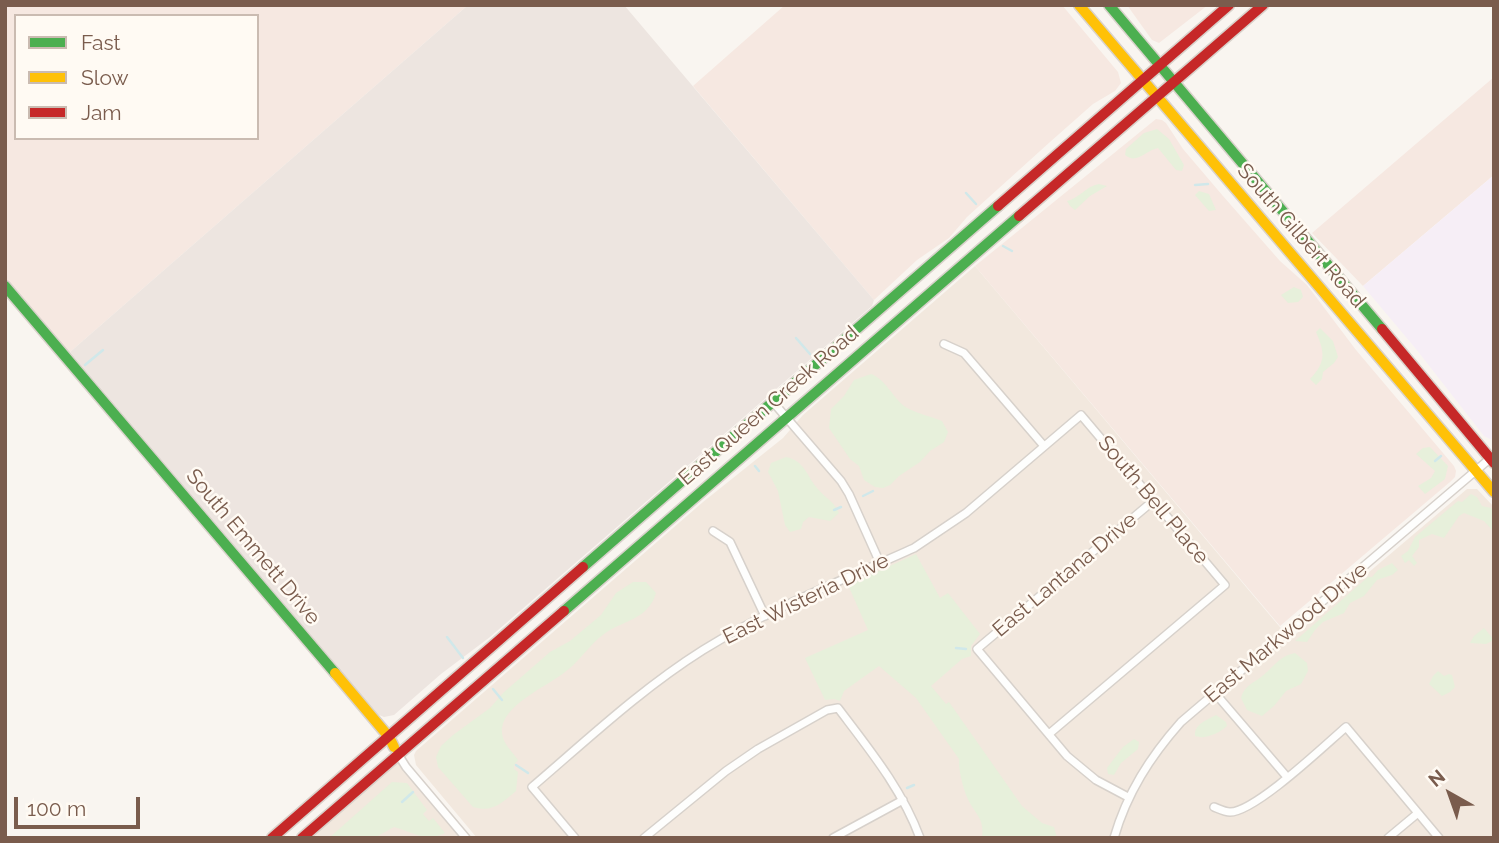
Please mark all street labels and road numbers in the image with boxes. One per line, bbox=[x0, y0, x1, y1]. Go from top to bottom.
street label: South Gilbert Road bbox=[1231, 159, 1371, 313]
street label: East Queen Creek Road bbox=[674, 321, 864, 491]
street label: South Bell Place bbox=[1092, 431, 1214, 569]
street label: South Emmett Drive bbox=[181, 464, 325, 630]
street label: East Lantana Drive bbox=[988, 507, 1142, 643]
street label: East Wisteria Drive bbox=[719, 548, 893, 650]
street label: East Markwood Drive bbox=[1199, 557, 1373, 709]

